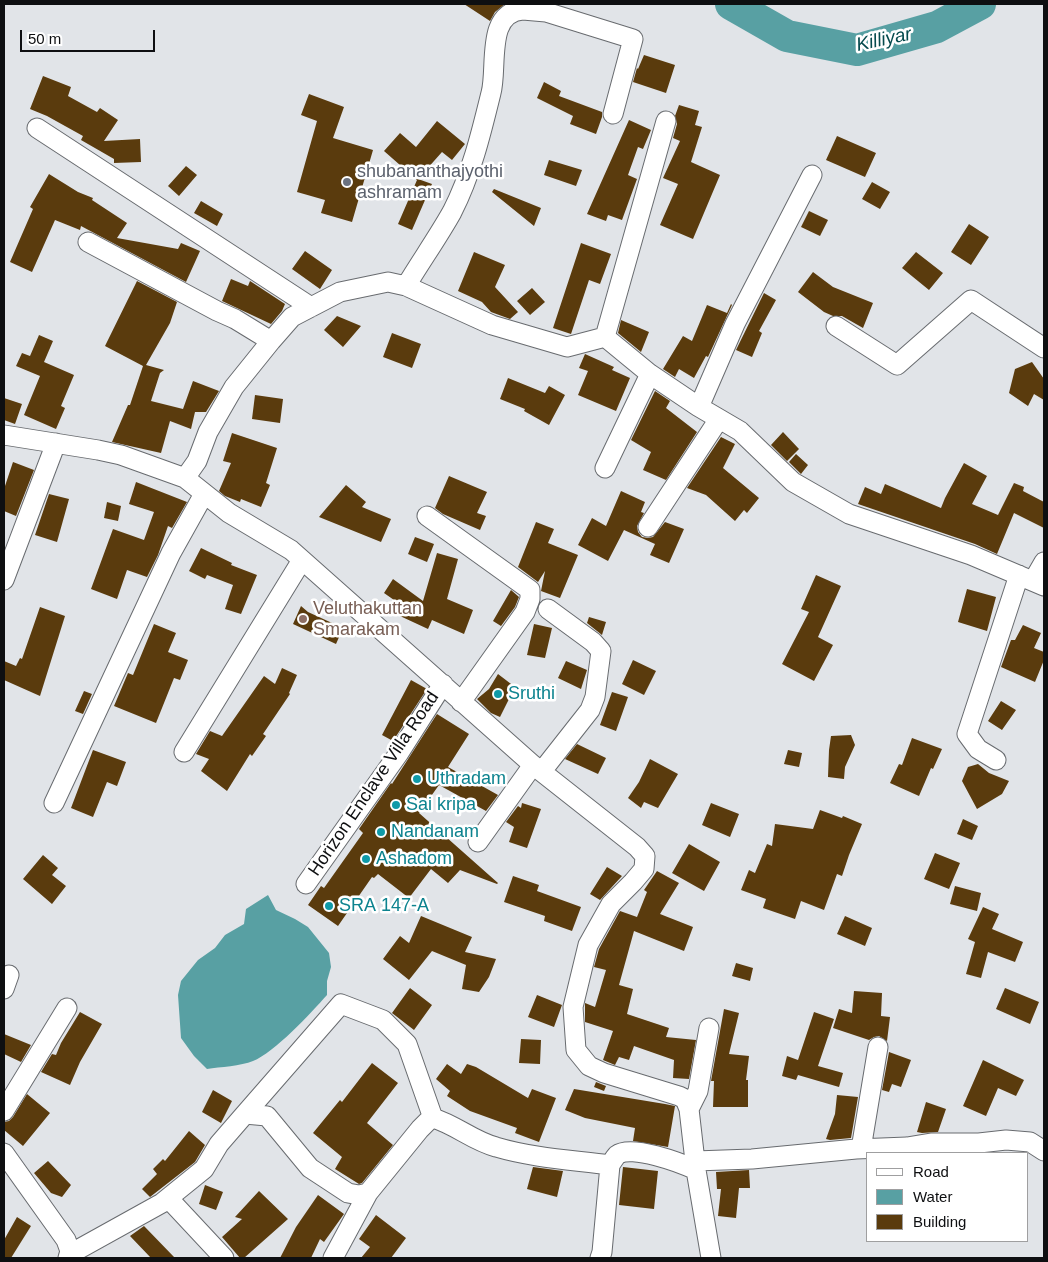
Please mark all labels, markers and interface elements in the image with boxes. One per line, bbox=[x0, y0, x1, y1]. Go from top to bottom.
scale bar bbox=[22, 20, 158, 52]
water label: Killiyar bbox=[854, 23, 914, 57]
text: 50 m bbox=[28, 30, 61, 47]
place label: shubananthajyothi ashramam bbox=[357, 161, 503, 203]
marker: shubananthajyothi ashramam bbox=[341, 176, 353, 188]
place label: Veluthakuttan Smarakam bbox=[313, 598, 422, 640]
marker: Veluthakuttan Smarakam bbox=[297, 613, 309, 625]
place label: Sruthi bbox=[508, 683, 555, 705]
street label: Horizon Enclave Villa Road bbox=[304, 688, 444, 880]
marker: Sruthi bbox=[492, 688, 504, 700]
place label: Uthradam bbox=[427, 768, 506, 790]
marker: Uthradam bbox=[411, 773, 423, 785]
place label: Sai kripa bbox=[406, 794, 476, 816]
marker: Sai kripa bbox=[390, 799, 402, 811]
place label: Nandanam bbox=[391, 821, 479, 843]
marker: Nandanam bbox=[375, 826, 387, 838]
place label: Ashadom bbox=[376, 848, 452, 870]
marker: Ashadom bbox=[360, 853, 372, 865]
place label: SRA 147-A bbox=[339, 895, 429, 917]
marker: SRA 147-A bbox=[323, 900, 335, 912]
legend bbox=[866, 1152, 1028, 1242]
text: Road bbox=[913, 1163, 949, 1180]
text: Water bbox=[913, 1188, 952, 1205]
text: Building bbox=[913, 1213, 966, 1230]

